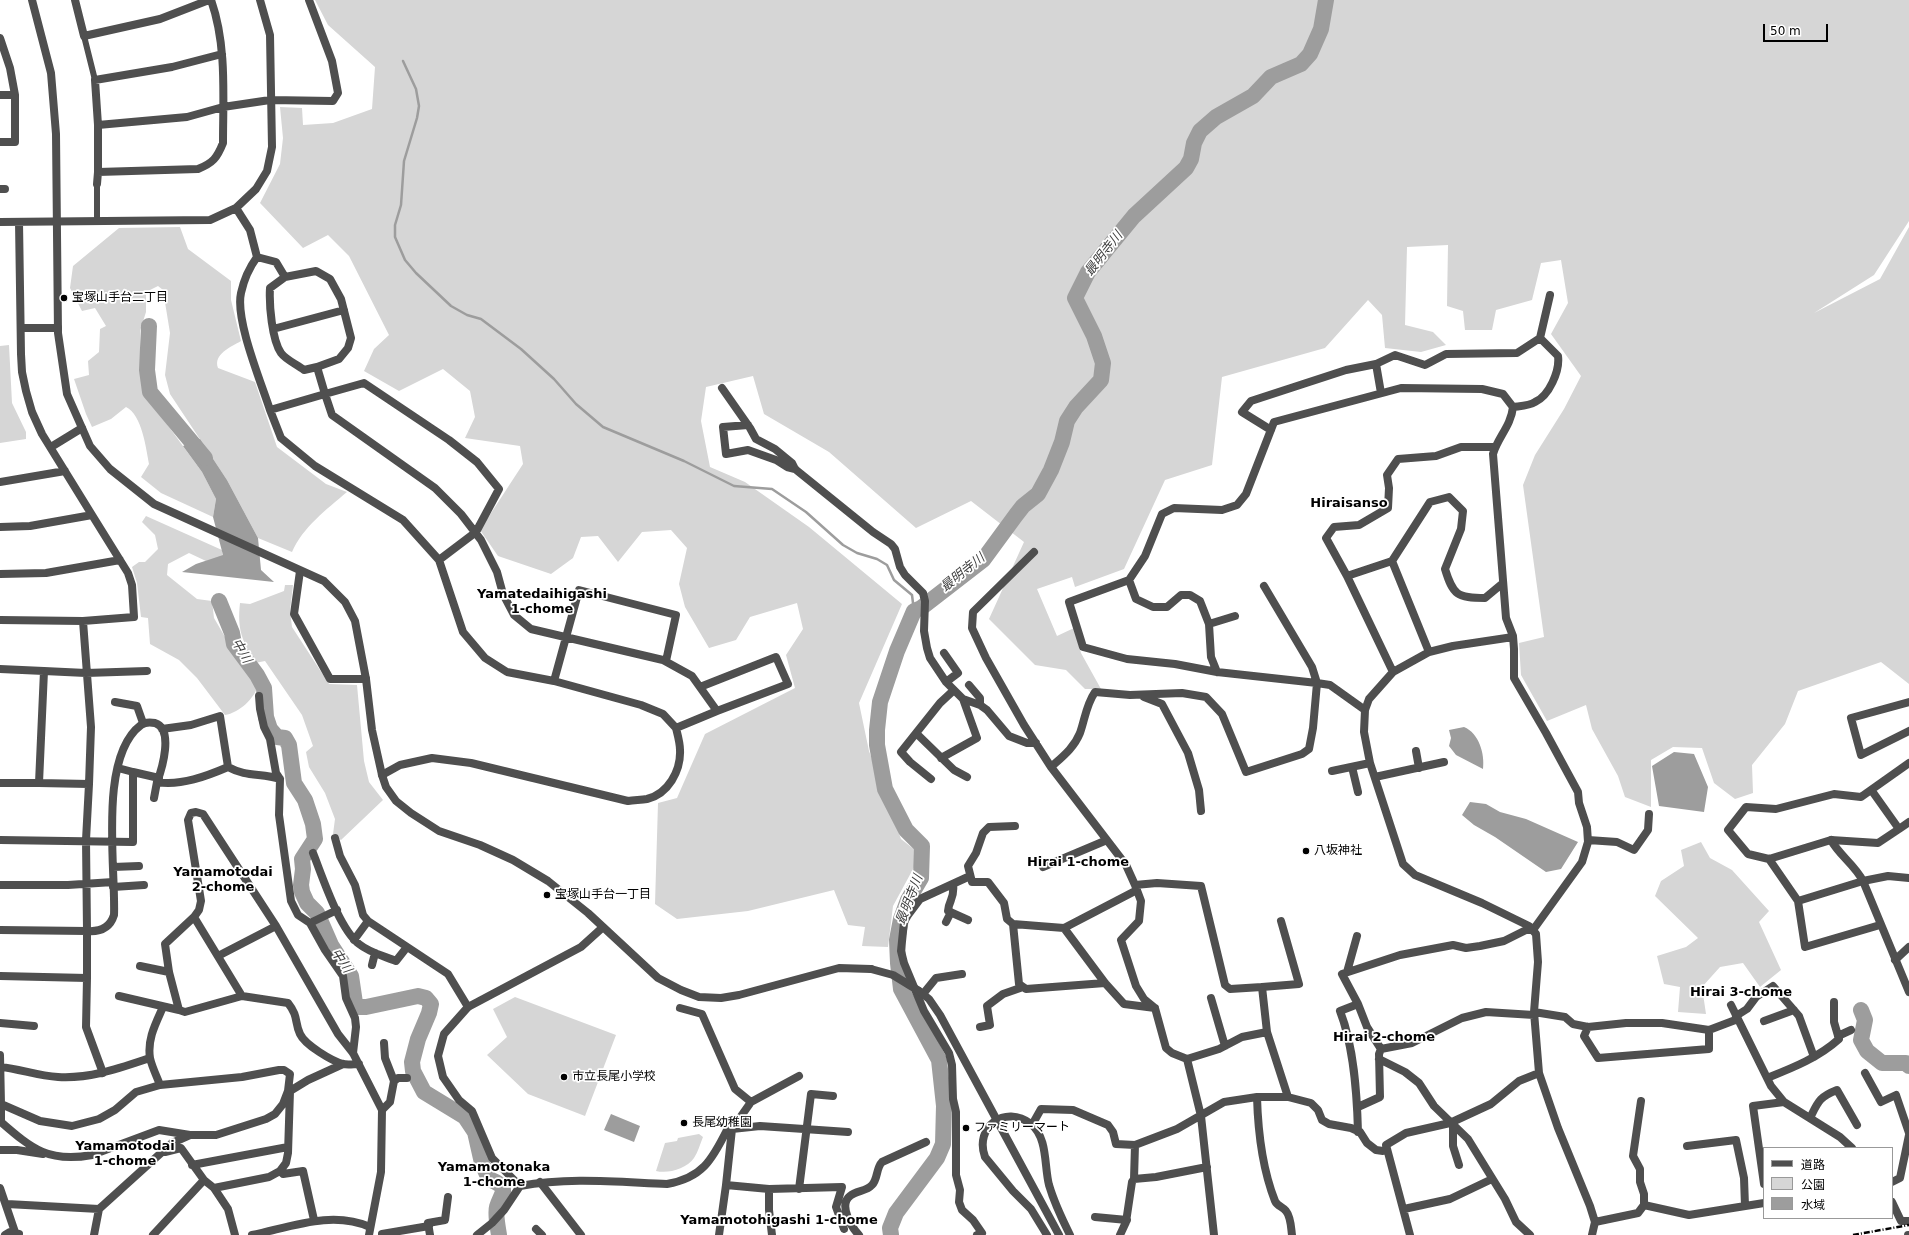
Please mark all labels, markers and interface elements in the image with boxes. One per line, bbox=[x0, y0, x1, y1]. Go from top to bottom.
scale bar bbox=[1765, 16, 1830, 42]
text: 50 m bbox=[1770, 24, 1801, 38]
water label: 最明寺川 bbox=[1082, 229, 1126, 279]
place label: 宝塚山手台二丁目 bbox=[72, 291, 168, 305]
marker: 宝塚山手台二丁目 bbox=[59, 293, 69, 303]
district label: Hiraisanso bbox=[1310, 496, 1388, 512]
water label: 最明寺川 bbox=[938, 551, 988, 595]
district label: Yamatedaihigashi 1-chome bbox=[477, 587, 607, 618]
water label: 中川 bbox=[228, 636, 254, 666]
place label: 八坂神社 bbox=[1314, 844, 1362, 858]
marker: 八坂神社 bbox=[1301, 846, 1311, 856]
district label: Hirai 1-chome bbox=[1027, 855, 1129, 871]
district label: Yamamotodai 2-chome bbox=[173, 865, 273, 896]
water label: 最明寺川 bbox=[893, 873, 927, 927]
place label: 宝塚山手台一丁目 bbox=[555, 888, 651, 902]
marker: 宝塚山手台一丁目 bbox=[542, 890, 552, 900]
water label: 中川 bbox=[327, 946, 355, 976]
district label: Hirai 3-chome bbox=[1690, 985, 1792, 1001]
district label: Hirai 2-chome bbox=[1333, 1030, 1435, 1046]
place label: 市立長尾小学校 bbox=[572, 1070, 656, 1084]
marker: 市立長尾小学校 bbox=[559, 1072, 569, 1082]
place label: 長尾幼稚園 bbox=[692, 1116, 752, 1130]
marker: 長尾幼稚園 bbox=[679, 1118, 689, 1128]
place label: ファミリーマート bbox=[974, 1121, 1070, 1135]
marker: ファミリーマート bbox=[961, 1123, 971, 1133]
district label: Yamamotodai 1-chome bbox=[75, 1139, 175, 1170]
legend bbox=[1763, 1147, 1893, 1219]
text: 道路 bbox=[1801, 1158, 1825, 1172]
district label: Yamamotonaka 1-chome bbox=[438, 1160, 550, 1191]
text: 公園 bbox=[1801, 1178, 1825, 1192]
text: 水域 bbox=[1801, 1198, 1825, 1212]
district label: Yamamotohigashi 1-chome bbox=[680, 1213, 878, 1229]

